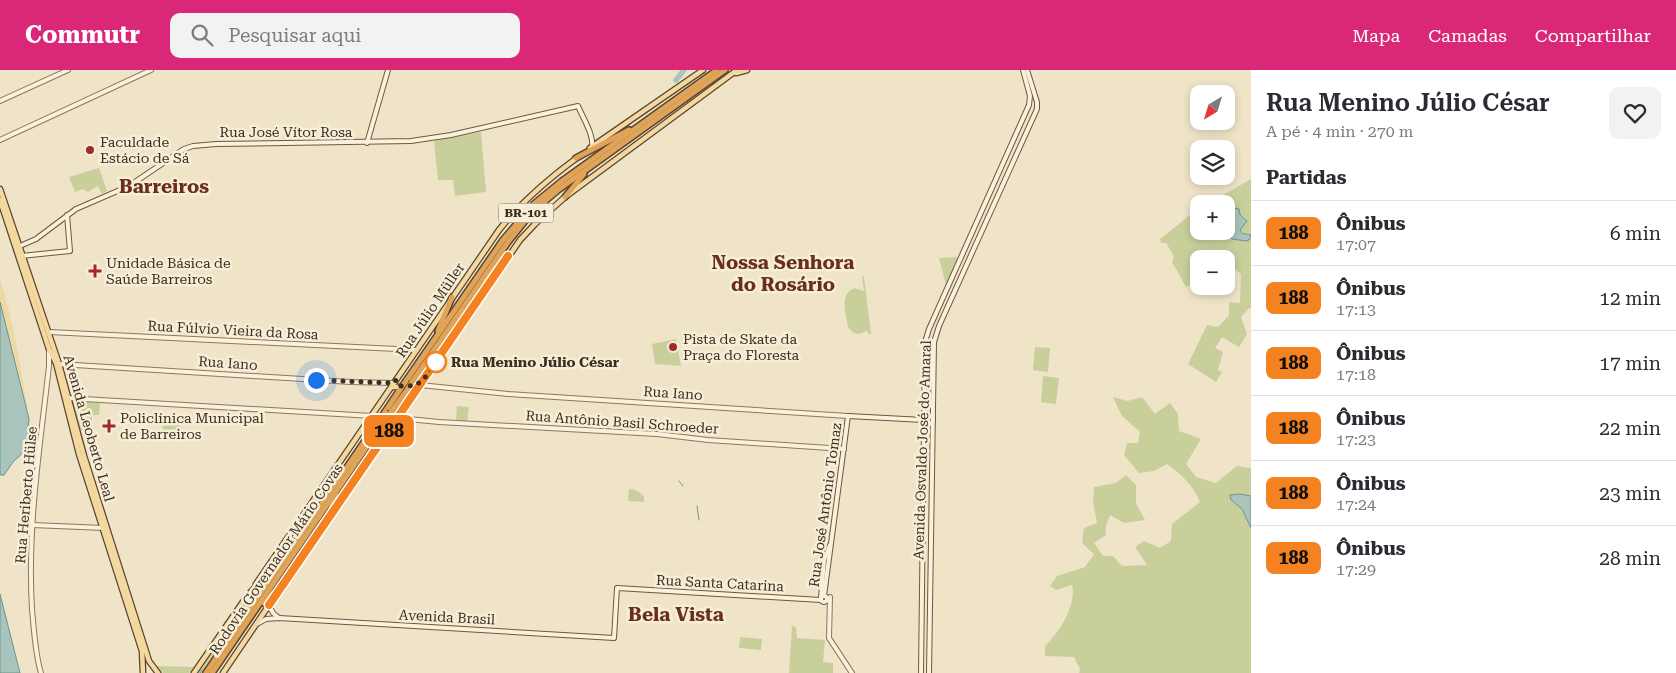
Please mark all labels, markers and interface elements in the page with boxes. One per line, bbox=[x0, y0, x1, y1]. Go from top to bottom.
search box bbox=[170, 13, 520, 58]
text: Commutr bbox=[25, 21, 140, 49]
icon: search bbox=[188, 21, 216, 49]
text: Pesquisar aqui bbox=[228, 24, 361, 47]
text: Mapa bbox=[1352, 25, 1400, 46]
text: Camadas bbox=[1428, 25, 1507, 46]
text: Compartilhar bbox=[1535, 25, 1651, 46]
north arrow bbox=[1190, 85, 1235, 130]
map controls bbox=[1190, 85, 1235, 295]
button: heart bbox=[1609, 87, 1661, 139]
text: Rua Menino Júlio César bbox=[1266, 89, 1550, 117]
text: A pé · 4 min · 270 m bbox=[1266, 122, 1413, 141]
street label: Rua José Vítor Rosa bbox=[220, 124, 353, 140]
place label: Faculdade Estácio de Sá bbox=[100, 134, 190, 166]
button: layers bbox=[1190, 140, 1235, 185]
marker: Faculdade Estácio de Sá bbox=[84, 144, 96, 156]
text: Partidas bbox=[1266, 166, 1347, 189]
district label: Barreiros bbox=[119, 175, 209, 198]
button: + bbox=[1190, 195, 1235, 240]
road number: BR-101 bbox=[498, 204, 554, 222]
text: Ônibus bbox=[1336, 212, 1406, 235]
text: 188 bbox=[1278, 222, 1309, 243]
text: 6 min bbox=[1610, 222, 1661, 245]
text: 17:07 bbox=[1336, 235, 1376, 254]
button: − bbox=[1190, 250, 1235, 295]
district label: Nossa Senhora do Rosário bbox=[712, 251, 854, 296]
place label: Unidade Básica de Saúde Barreiros bbox=[106, 255, 231, 287]
street label: Rua Júlio Müller bbox=[392, 259, 468, 360]
marker: Unidade Básica de Saúde Barreiros bbox=[88, 264, 102, 278]
text: Ônibus bbox=[1336, 277, 1406, 300]
text: 188 bbox=[1278, 287, 1309, 308]
text: 12 min bbox=[1599, 287, 1661, 310]
text: 17:13 bbox=[1336, 300, 1376, 319]
street label: Rua Fúlvio Vieira da Rosa bbox=[147, 318, 319, 342]
place label: Pista de Skate da Praça do Floresta bbox=[683, 331, 800, 363]
street label: Avenida Osvaldo José do Amaral bbox=[910, 339, 934, 560]
marker: Pista de Skate da Praça do Floresta bbox=[667, 341, 679, 353]
text: Ônibus bbox=[1336, 342, 1406, 365]
marker: Rua Menino Júlio César bbox=[425, 351, 447, 373]
text: 188 bbox=[1278, 352, 1309, 373]
text: 17 min bbox=[1599, 352, 1661, 375]
street label: Avenida Leoberto Leal bbox=[60, 353, 118, 504]
street label: Rua Iano bbox=[198, 353, 258, 373]
place label: Rua Menino Júlio César bbox=[451, 354, 620, 370]
text: 17:18 bbox=[1336, 365, 1376, 384]
your location bbox=[304, 368, 329, 393]
street label: Rua Iano bbox=[643, 383, 703, 403]
street label: Rua Antônio Basil Schroeder bbox=[525, 407, 719, 437]
text: Ônibus bbox=[1336, 407, 1406, 430]
place label: Policlínica Municipal de Barreiros bbox=[120, 410, 265, 442]
line badge: 188 bbox=[360, 415, 418, 447]
text: 188 bbox=[1278, 417, 1309, 438]
text: 22 min bbox=[1599, 417, 1661, 440]
marker: Policlínica Municipal de Barreiros bbox=[102, 419, 116, 433]
text: 188 bbox=[374, 420, 404, 441]
street label: Rua José Antônio Tomaz bbox=[806, 422, 844, 588]
street label: Rua Heriberto Hülse bbox=[12, 425, 40, 564]
text: 17:23 bbox=[1336, 430, 1376, 449]
street label: Rodovia Governador Mário Covas bbox=[206, 460, 346, 658]
text: Ônibus bbox=[1336, 472, 1406, 495]
text: 188 bbox=[1278, 482, 1309, 503]
text: 23 min bbox=[1599, 482, 1661, 505]
text: 17:24 bbox=[1336, 495, 1376, 514]
text: Ônibus bbox=[1336, 537, 1406, 560]
text: 188 bbox=[1278, 547, 1309, 568]
text: 28 min bbox=[1599, 547, 1661, 570]
text: 17:29 bbox=[1336, 560, 1376, 579]
street label: Rua Santa Catarina bbox=[656, 572, 785, 594]
district label: Bela Vista bbox=[628, 603, 724, 626]
street label: Avenida Brasil bbox=[398, 606, 496, 628]

